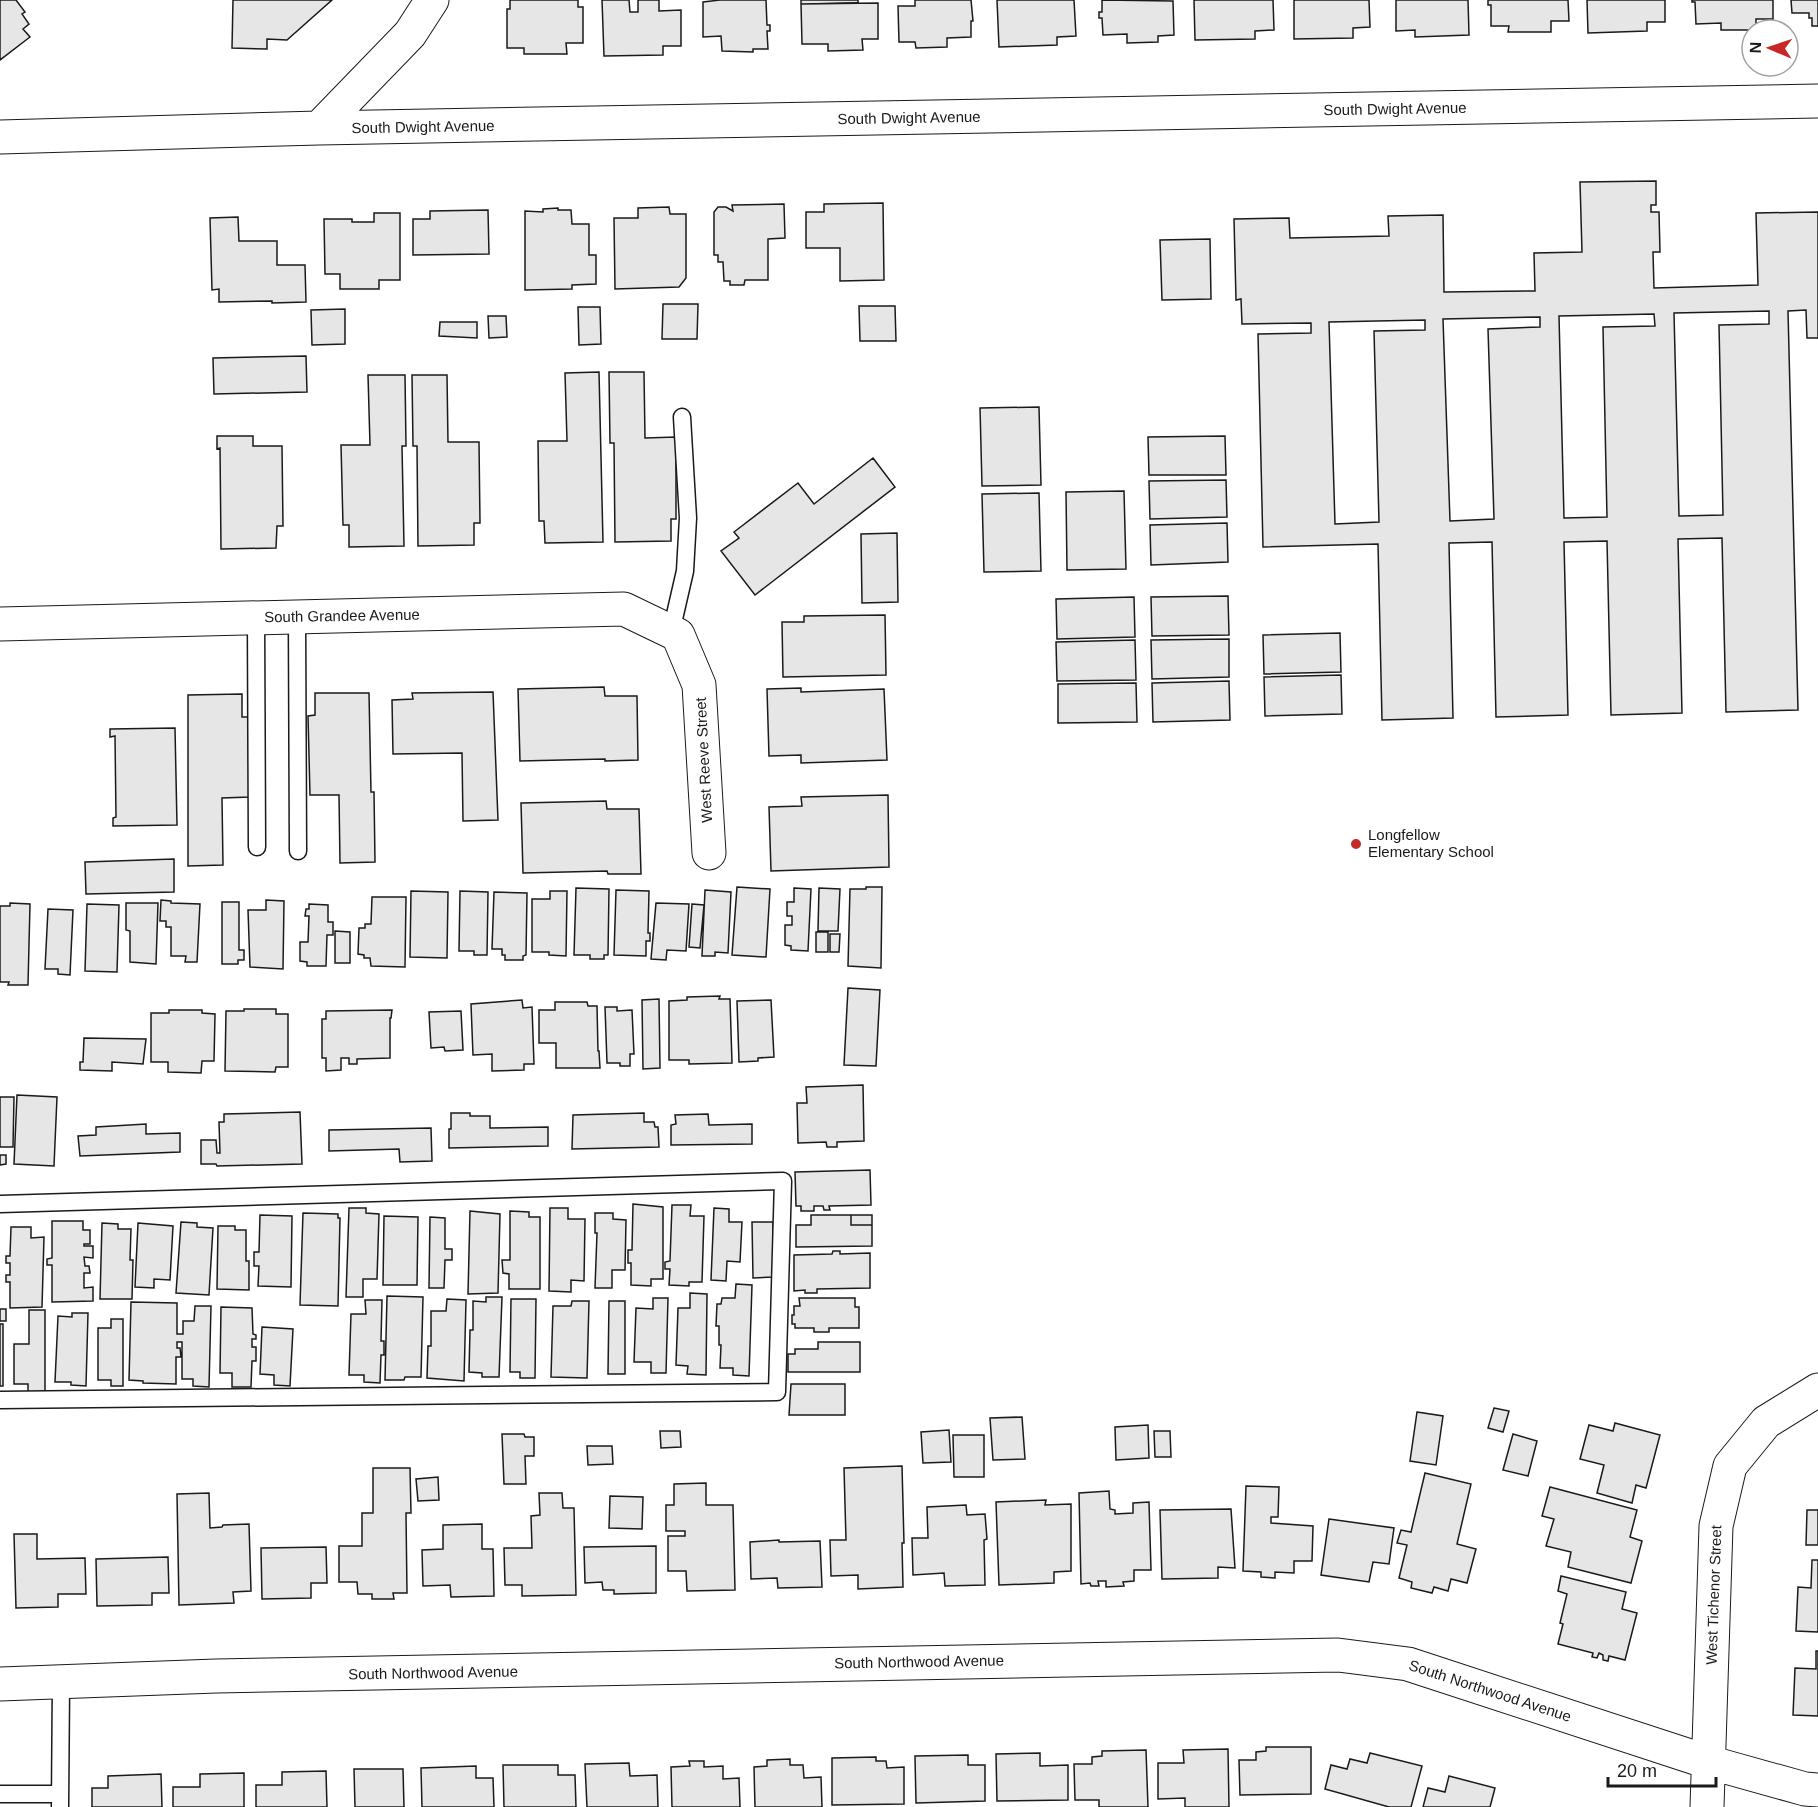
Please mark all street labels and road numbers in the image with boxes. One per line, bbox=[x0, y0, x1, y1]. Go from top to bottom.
street label: South Dwight Avenue bbox=[1323, 99, 1467, 118]
street label: South Dwight Avenue bbox=[837, 108, 981, 127]
street label: South Dwight Avenue bbox=[351, 117, 495, 136]
street label: South Grandee Avenue bbox=[264, 606, 420, 625]
street label: West Reeve Street bbox=[692, 696, 715, 823]
street label: West Tichenor Street bbox=[1703, 1524, 1724, 1665]
street label: South Northwood Avenue bbox=[834, 1652, 1004, 1671]
street label: South Northwood Avenue bbox=[1407, 1656, 1574, 1725]
street label: South Northwood Avenue bbox=[348, 1663, 518, 1682]

